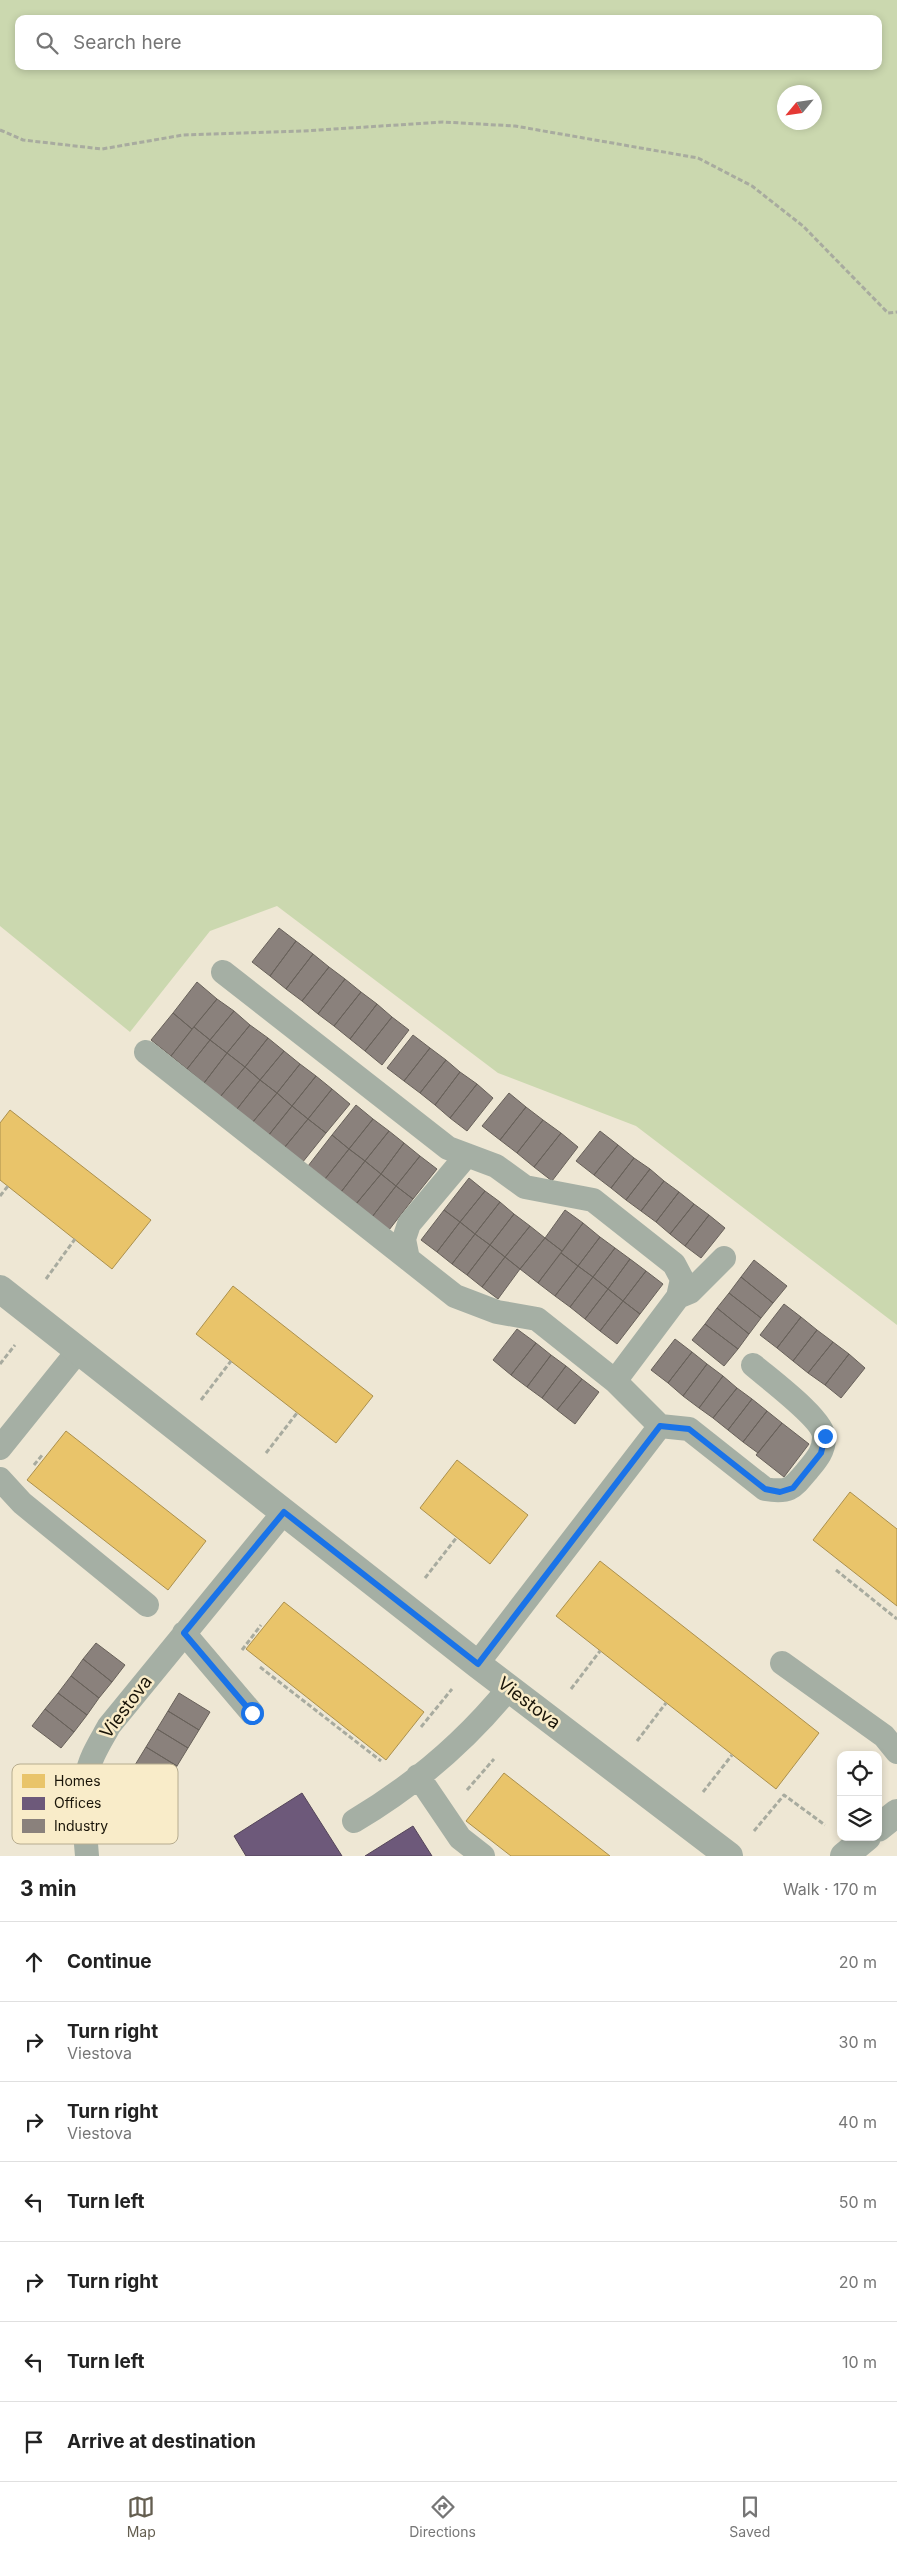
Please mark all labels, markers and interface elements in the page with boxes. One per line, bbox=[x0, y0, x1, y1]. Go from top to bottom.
search box bbox=[15, 15, 882, 70]
icon: search bbox=[33, 29, 61, 57]
text: Search here bbox=[73, 31, 182, 54]
north arrow bbox=[777, 85, 822, 130]
route end bbox=[814, 1425, 837, 1448]
street label: Viestova bbox=[95, 1671, 156, 1742]
street label: Viestova bbox=[494, 1672, 565, 1733]
route start bbox=[241, 1702, 264, 1725]
map controls bbox=[837, 1751, 882, 1841]
button: locate bbox=[837, 1751, 882, 1796]
legend bbox=[12, 1764, 178, 1844]
text: Homes bbox=[54, 1772, 101, 1789]
text: Offices bbox=[54, 1794, 101, 1811]
button: layers bbox=[837, 1796, 882, 1841]
text: Industry bbox=[54, 1817, 108, 1834]
text: 3 min bbox=[20, 1876, 76, 1901]
text: Walk · 170 m bbox=[783, 1879, 877, 1899]
icon: ahead bbox=[20, 1948, 48, 1976]
text: Continue bbox=[67, 1950, 152, 1973]
text: 20 m bbox=[839, 1952, 877, 1972]
text: Turn right bbox=[67, 2020, 158, 2043]
icon: right bbox=[20, 2028, 48, 2056]
text: 30 m bbox=[839, 2032, 877, 2052]
text: Viestova bbox=[67, 2043, 132, 2063]
text: Turn right bbox=[67, 2100, 158, 2123]
icon: right bbox=[20, 2108, 48, 2136]
text: 40 m bbox=[838, 2112, 877, 2132]
text: Viestova bbox=[67, 2123, 132, 2143]
icon: left bbox=[20, 2188, 48, 2216]
text: Turn left bbox=[67, 2190, 145, 2213]
text: 50 m bbox=[839, 2192, 877, 2212]
icon: right bbox=[20, 2268, 48, 2296]
text: Turn right bbox=[67, 2270, 158, 2293]
text: 20 m bbox=[839, 2272, 877, 2292]
icon: left bbox=[20, 2348, 48, 2376]
text: Turn left bbox=[67, 2350, 145, 2373]
text: 10 m bbox=[842, 2352, 877, 2372]
icon: arrive bbox=[20, 2428, 48, 2456]
text: Arrive at destination bbox=[67, 2430, 256, 2453]
tab: Map bbox=[127, 2493, 156, 2540]
tab: Directions bbox=[409, 2493, 476, 2540]
tab: Saved bbox=[729, 2493, 770, 2540]

